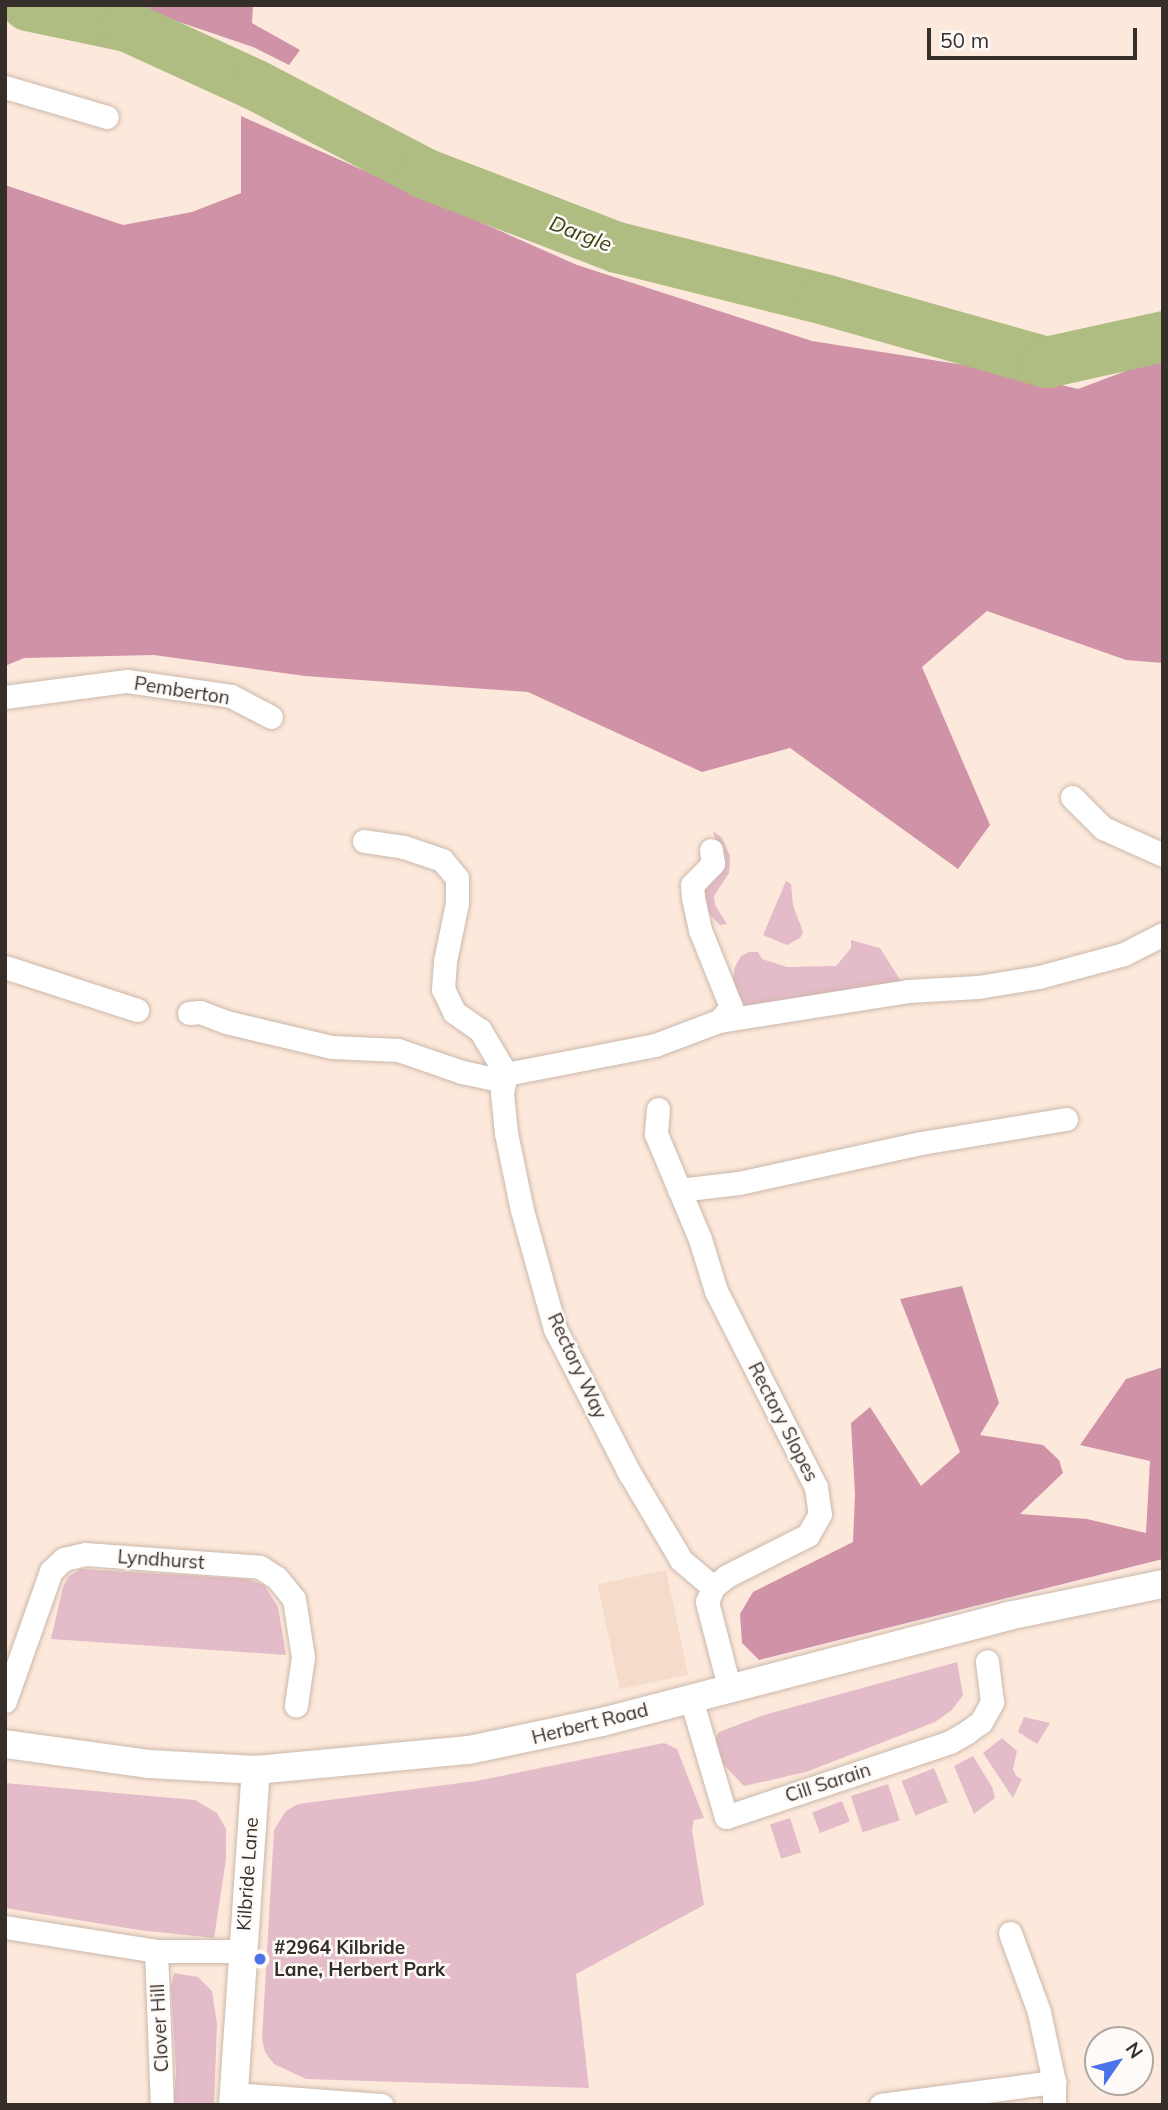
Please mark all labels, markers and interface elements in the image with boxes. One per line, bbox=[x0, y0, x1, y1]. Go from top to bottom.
scale bar bbox=[930, 14, 1140, 58]
text: 50 m bbox=[940, 27, 989, 53]
water label: Dargle bbox=[546, 210, 616, 256]
street label: Pemberton bbox=[132, 672, 232, 710]
street label: Rectory Way bbox=[543, 1310, 611, 1422]
street label: Rectory Slopes bbox=[743, 1358, 823, 1486]
street label: Lyndhurst bbox=[117, 1546, 205, 1574]
street label: Herbert Road bbox=[529, 1699, 651, 1749]
street label: Cill Sarain bbox=[782, 1758, 874, 1808]
street label: Kilbride Lane bbox=[233, 1816, 263, 1932]
place label: #2964 Kilbride Lane, Herbert Park bbox=[274, 1937, 445, 1981]
marker: #2964 Kilbride Lane, Herbert Park bbox=[252, 1951, 268, 1967]
street label: Clover Hill bbox=[146, 1983, 174, 2073]
north arrow bbox=[1084, 2026, 1154, 2096]
text: N bbox=[1121, 2037, 1149, 2063]

